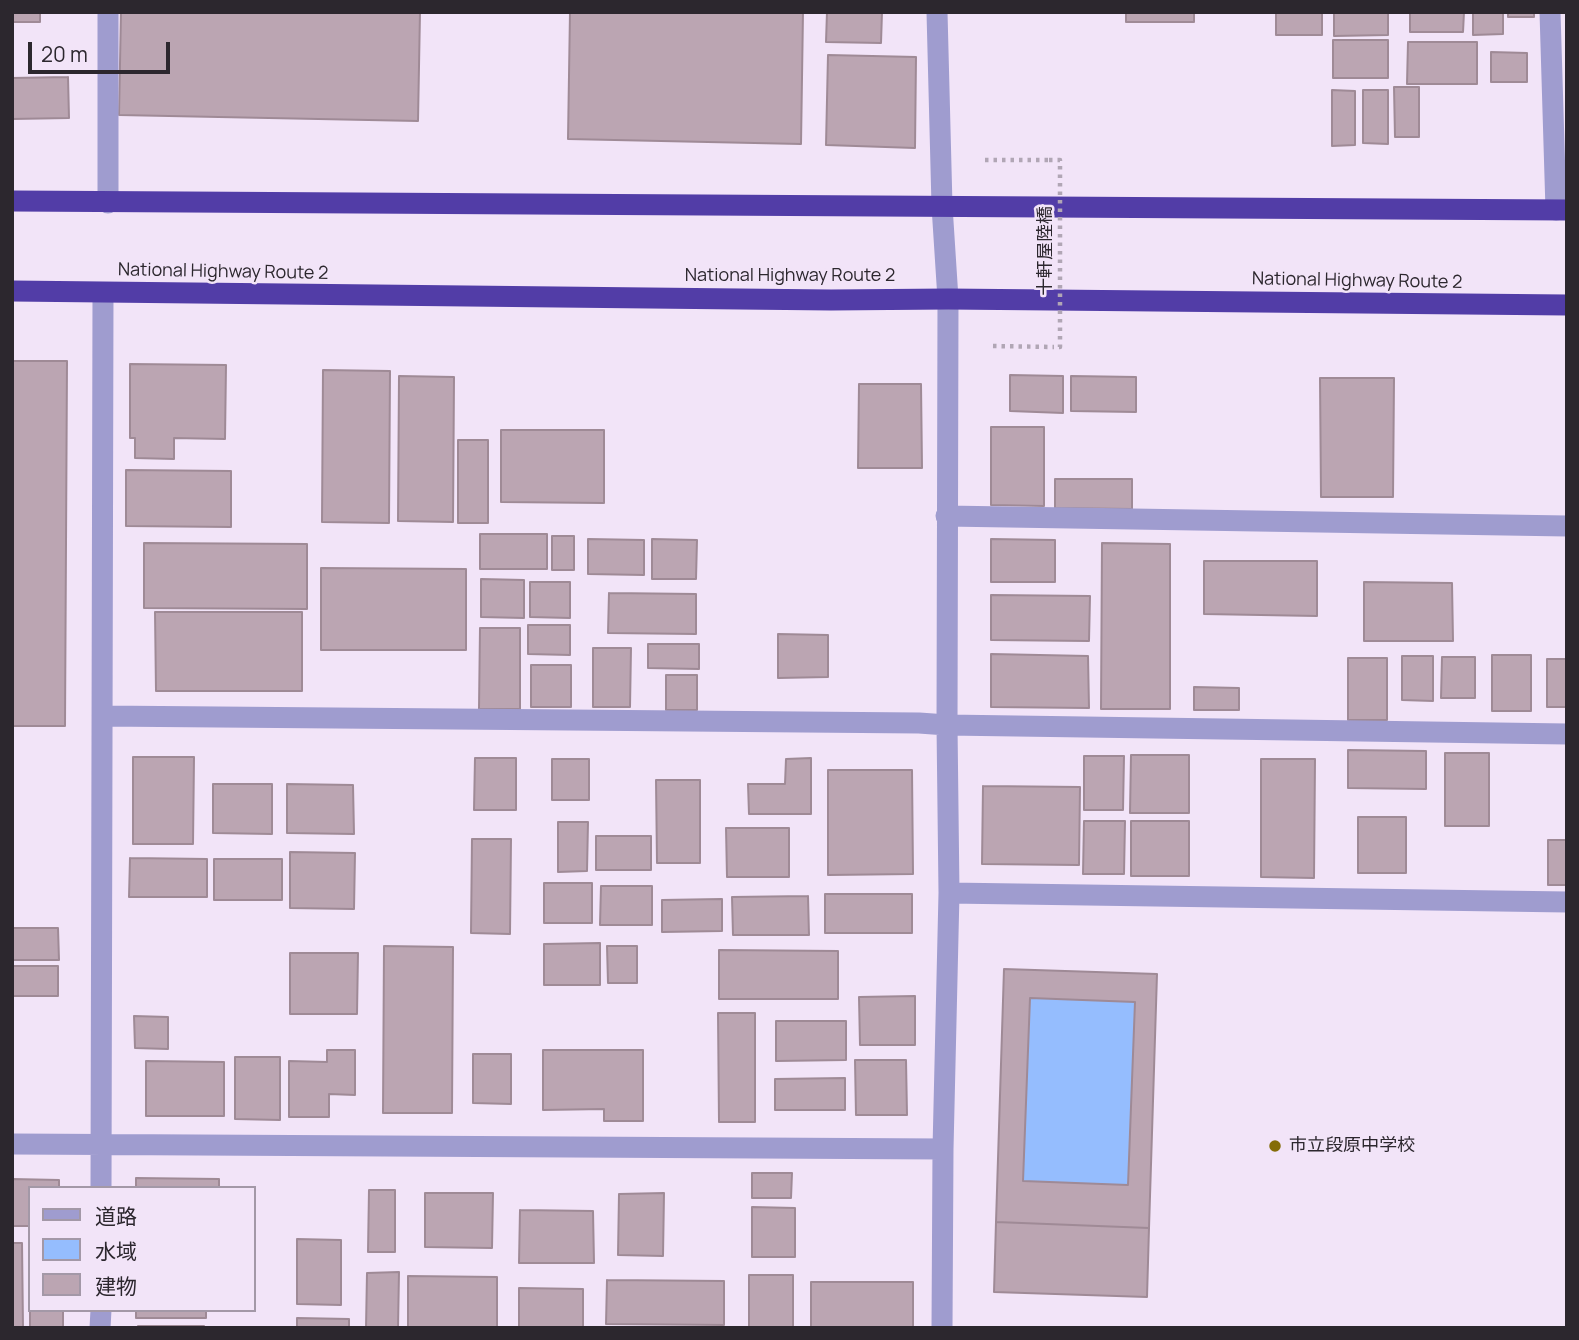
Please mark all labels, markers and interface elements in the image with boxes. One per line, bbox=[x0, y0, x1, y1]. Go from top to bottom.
scale bar bbox=[32, 28, 173, 72]
text: 20 m bbox=[41, 40, 88, 68]
street label: 十軒屋陸橋 bbox=[1035, 206, 1057, 296]
street label: National Highway Route 2 bbox=[118, 259, 328, 285]
street label: National Highway Route 2 bbox=[685, 265, 895, 287]
street label: National Highway Route 2 bbox=[1252, 268, 1462, 294]
place label: 市立段原中学校 bbox=[1289, 1135, 1415, 1157]
marker: 市立段原中学校 bbox=[1267, 1138, 1283, 1154]
legend bbox=[28, 1186, 256, 1312]
text: 道路 bbox=[95, 1202, 137, 1230]
text: 水域 bbox=[95, 1237, 137, 1265]
text: 建物 bbox=[95, 1272, 137, 1300]

